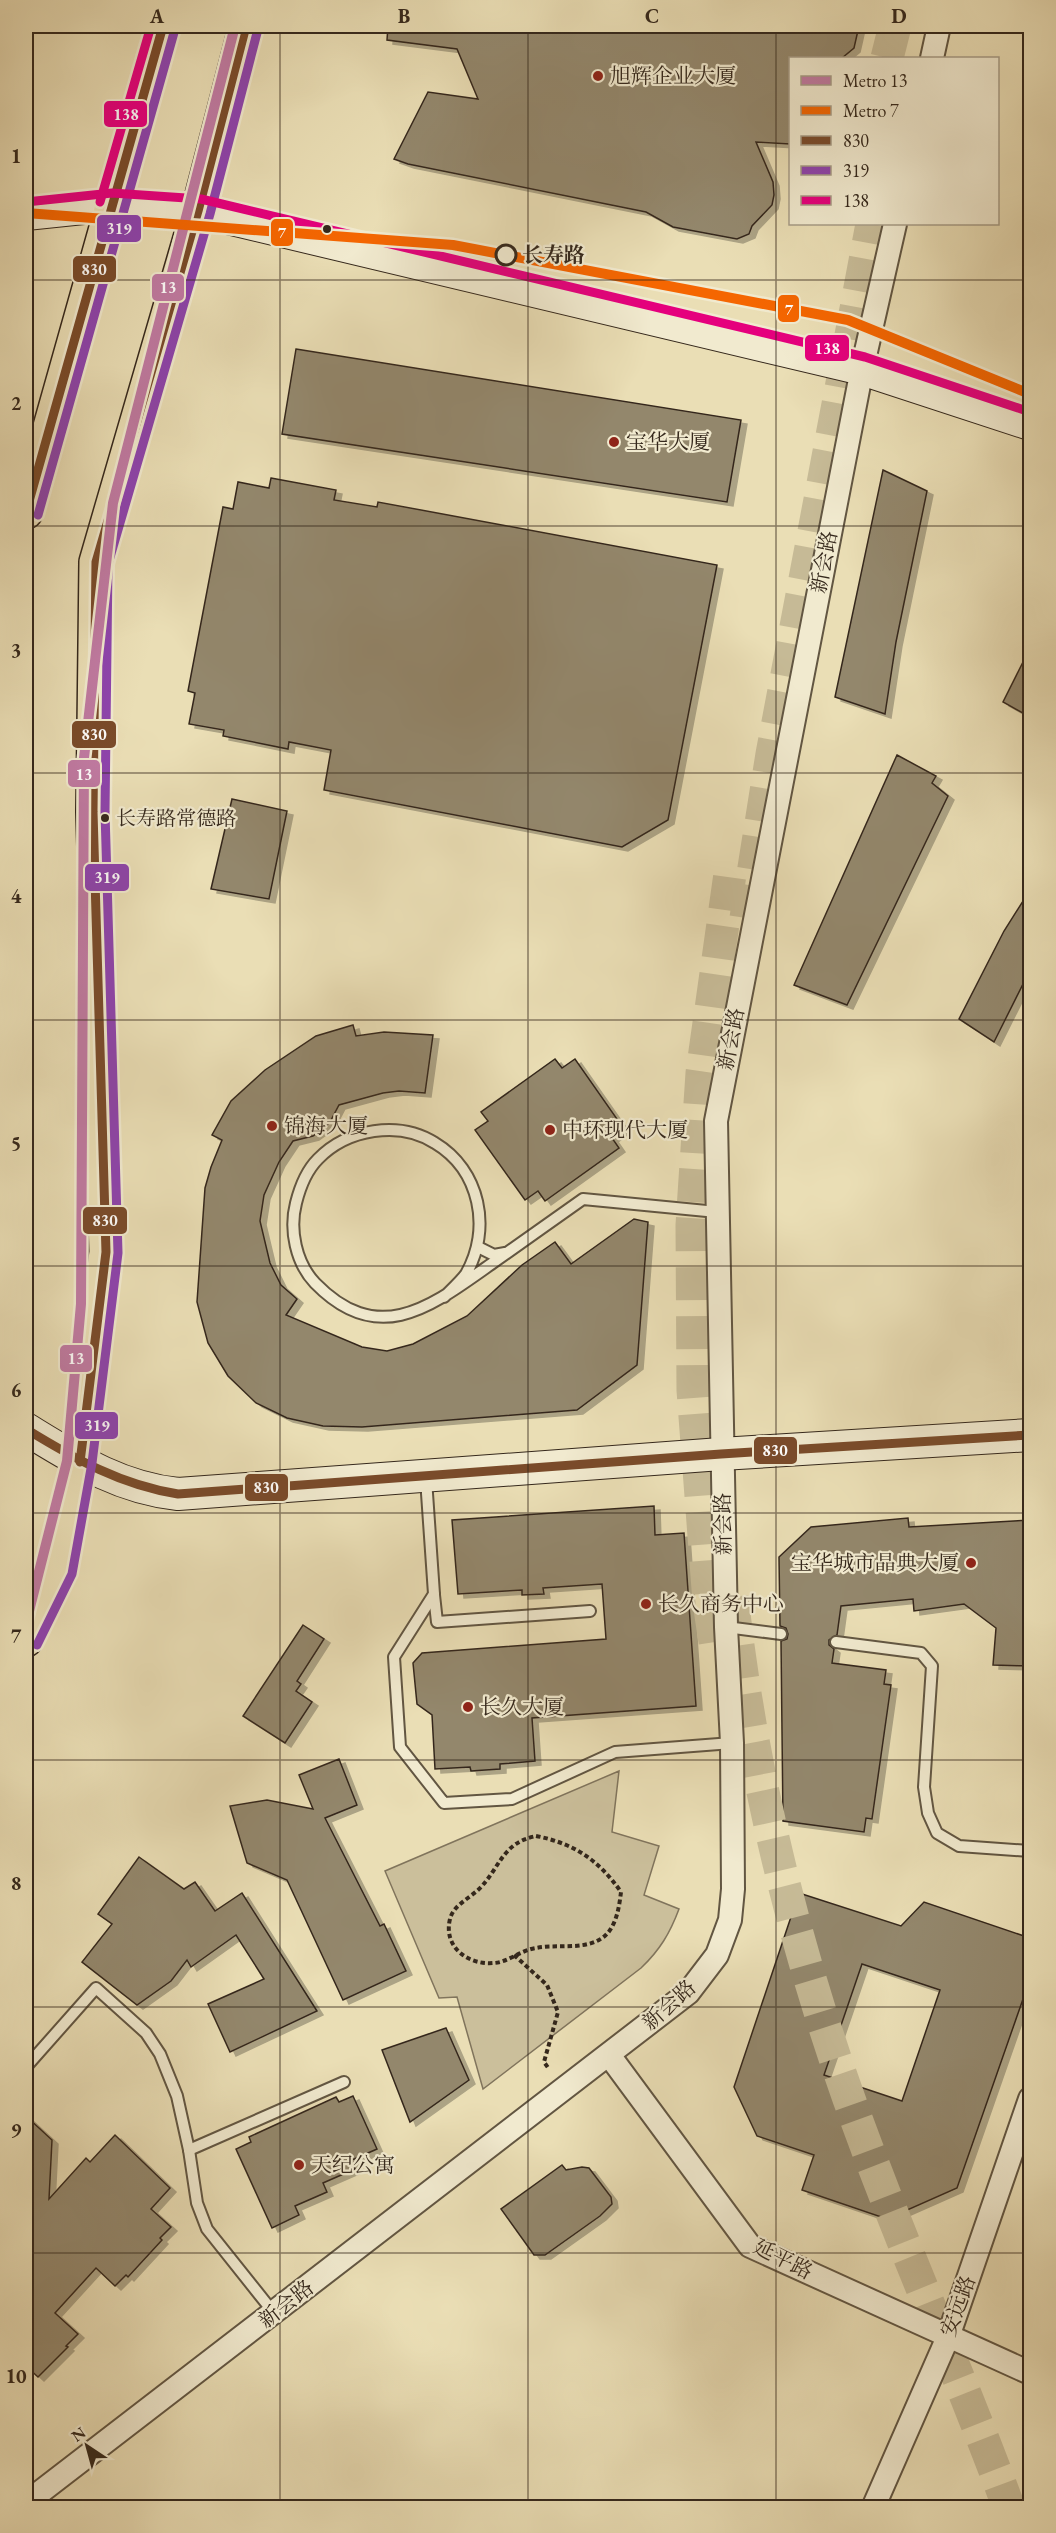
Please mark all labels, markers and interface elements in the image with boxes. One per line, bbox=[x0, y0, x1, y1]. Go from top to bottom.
text: A bbox=[149, 3, 165, 29]
text: B bbox=[398, 3, 410, 29]
text: C bbox=[645, 3, 659, 29]
text: D bbox=[891, 3, 907, 29]
legend bbox=[789, 57, 999, 225]
place label: 旭辉企业大厦 bbox=[610, 62, 736, 89]
marker: 旭辉企业大厦 bbox=[591, 69, 605, 83]
text: Metro 13 bbox=[843, 69, 907, 92]
text: Metro 7 bbox=[843, 99, 899, 122]
line badge: 138 bbox=[103, 100, 148, 128]
text: 138 bbox=[113, 104, 139, 125]
text: 830 bbox=[843, 129, 869, 152]
text: 1 bbox=[11, 143, 21, 169]
text: 319 bbox=[843, 159, 869, 182]
text: 138 bbox=[843, 189, 869, 212]
line badge: 319 bbox=[96, 214, 142, 243]
text: 319 bbox=[106, 218, 132, 239]
line badge: 7 bbox=[270, 218, 294, 247]
text: 7 bbox=[278, 222, 287, 243]
unlabelled marker bbox=[321, 223, 333, 235]
place label: 长寿路 bbox=[522, 241, 585, 268]
marker: 长寿路 bbox=[495, 244, 517, 266]
line badge: 830 bbox=[72, 255, 117, 283]
text: 830 bbox=[81, 259, 107, 280]
line badge: 13 bbox=[151, 273, 185, 302]
text: 13 bbox=[160, 277, 176, 298]
line badge: 7 bbox=[777, 294, 800, 323]
text: 7 bbox=[785, 299, 794, 320]
line badge: 138 bbox=[804, 334, 850, 362]
text: 138 bbox=[814, 338, 840, 359]
text: 2 bbox=[11, 390, 22, 416]
place label: 宝华大厦 bbox=[626, 428, 710, 455]
marker: 宝华大厦 bbox=[607, 435, 621, 449]
street label: 新会路 bbox=[804, 528, 843, 595]
text: 3 bbox=[11, 637, 21, 663]
line badge: 830 bbox=[71, 720, 117, 749]
text: 830 bbox=[81, 724, 107, 745]
line badge: 13 bbox=[67, 759, 101, 788]
text: 13 bbox=[76, 764, 92, 785]
place label: 长寿路常德路 bbox=[116, 805, 236, 831]
marker: 长寿路常德路 bbox=[99, 812, 111, 824]
line badge: 319 bbox=[84, 863, 130, 892]
text: 319 bbox=[94, 867, 120, 888]
text: 4 bbox=[11, 883, 22, 909]
street label: 新会路 bbox=[711, 1005, 750, 1072]
place label: 锦海大厦 bbox=[284, 1112, 368, 1139]
place label: 中环现代大厦 bbox=[562, 1116, 688, 1143]
marker: 锦海大厦 bbox=[265, 1119, 279, 1133]
marker: 中环现代大厦 bbox=[543, 1123, 557, 1137]
text: 5 bbox=[11, 1130, 21, 1156]
line badge: 830 bbox=[82, 1206, 128, 1235]
text: 830 bbox=[92, 1210, 118, 1231]
line badge: 13 bbox=[59, 1344, 93, 1373]
text: 13 bbox=[68, 1348, 84, 1369]
text: 6 bbox=[11, 1377, 22, 1403]
line badge: 319 bbox=[74, 1411, 119, 1440]
text: 319 bbox=[84, 1415, 110, 1436]
line badge: 830 bbox=[753, 1436, 798, 1465]
text: 830 bbox=[762, 1440, 788, 1461]
line badge: 830 bbox=[244, 1473, 289, 1502]
text: 830 bbox=[253, 1477, 279, 1498]
street label: 新会路 bbox=[708, 1492, 737, 1556]
place label: 宝华城市晶典大厦 bbox=[791, 1549, 959, 1576]
marker: 宝华城市晶典大厦 bbox=[964, 1556, 978, 1570]
place label: 长久商务中心 bbox=[658, 1590, 784, 1617]
marker: 长久商务中心 bbox=[639, 1597, 653, 1611]
text: 7 bbox=[11, 1623, 22, 1649]
place label: 长久大厦 bbox=[480, 1693, 564, 1720]
marker: 长久大厦 bbox=[461, 1700, 475, 1714]
text: 8 bbox=[11, 1870, 21, 1896]
street label: 新会路 bbox=[636, 1974, 701, 2036]
text: 9 bbox=[11, 2117, 22, 2143]
place label: 天纪公寓 bbox=[311, 2151, 395, 2178]
marker: 天纪公寓 bbox=[292, 2158, 306, 2172]
street label: 延平路 bbox=[749, 2232, 817, 2285]
street label: 安远路 bbox=[934, 2272, 981, 2340]
street label: 新会路 bbox=[253, 2274, 319, 2334]
text: 10 bbox=[5, 2363, 27, 2389]
north arrow bbox=[57, 2416, 117, 2476]
text: N bbox=[67, 2422, 90, 2447]

